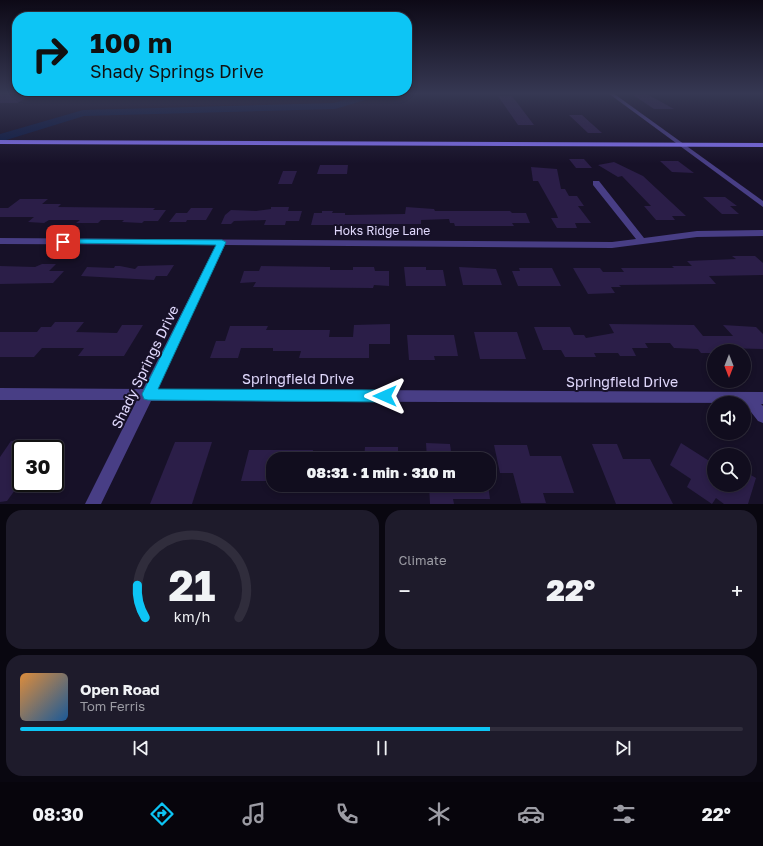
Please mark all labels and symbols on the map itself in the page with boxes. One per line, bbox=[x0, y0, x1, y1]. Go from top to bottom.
street label: Hoks Ridge Lane bbox=[334, 223, 430, 238]
pin bbox=[46, 225, 80, 259]
street label: Shady Springs Drive bbox=[107, 302, 182, 431]
north arrow bbox=[707, 344, 751, 388]
street label: Springfield Drive bbox=[242, 370, 354, 387]
street label: Springfield Drive bbox=[566, 373, 678, 390]
position arrow bbox=[364, 375, 406, 417]
speed limit sign: 30 bbox=[12, 440, 64, 492]

